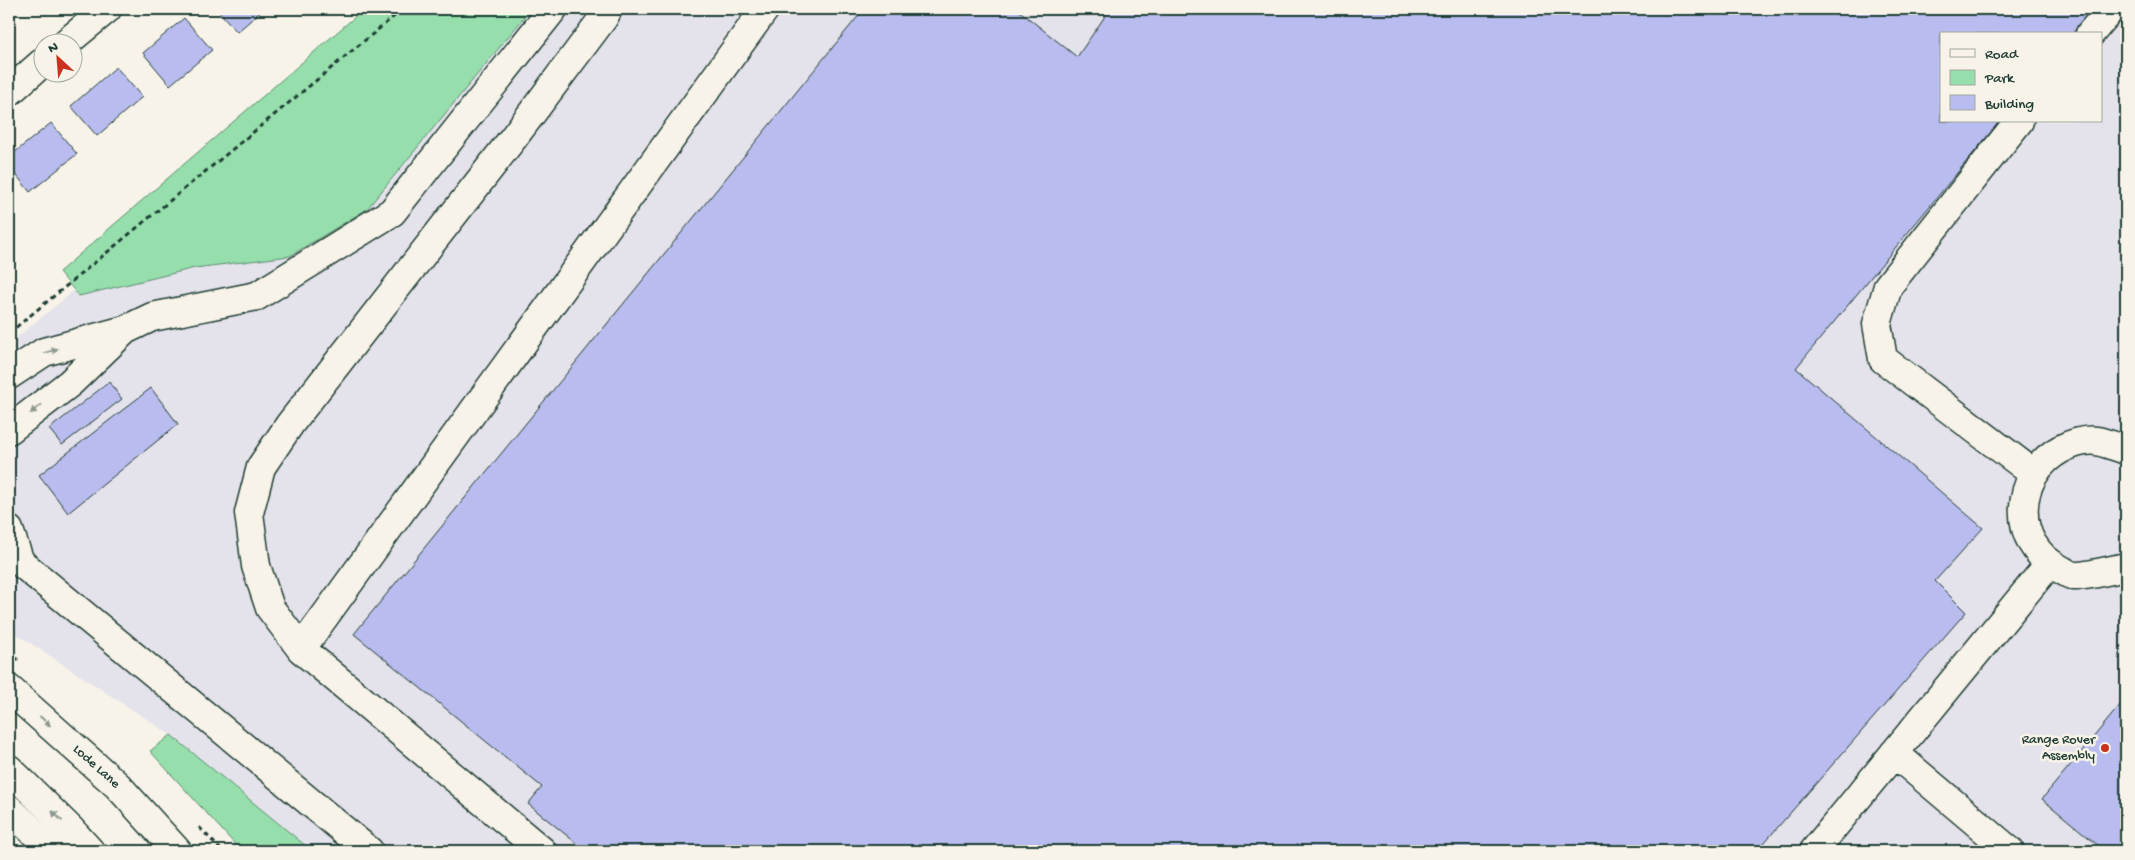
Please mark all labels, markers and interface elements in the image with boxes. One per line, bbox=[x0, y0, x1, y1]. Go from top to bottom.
north arrow bbox=[32, 32, 82, 82]
legend bbox=[1940, 32, 2102, 122]
text: N bbox=[46, 39, 61, 58]
text: Road bbox=[1985, 46, 2019, 64]
text: Park bbox=[1984, 70, 2015, 88]
text: Building bbox=[1984, 96, 2034, 114]
one-way arrow bbox=[43, 346, 58, 354]
one-way arrow bbox=[29, 404, 42, 415]
one-way arrow bbox=[39, 716, 52, 727]
place label: Range Rover Assembly bbox=[2022, 732, 2096, 765]
street label: Lode Lane bbox=[69, 741, 124, 793]
marker: Range Rover Assembly bbox=[2099, 742, 2111, 754]
one-way arrow bbox=[51, 810, 63, 822]

